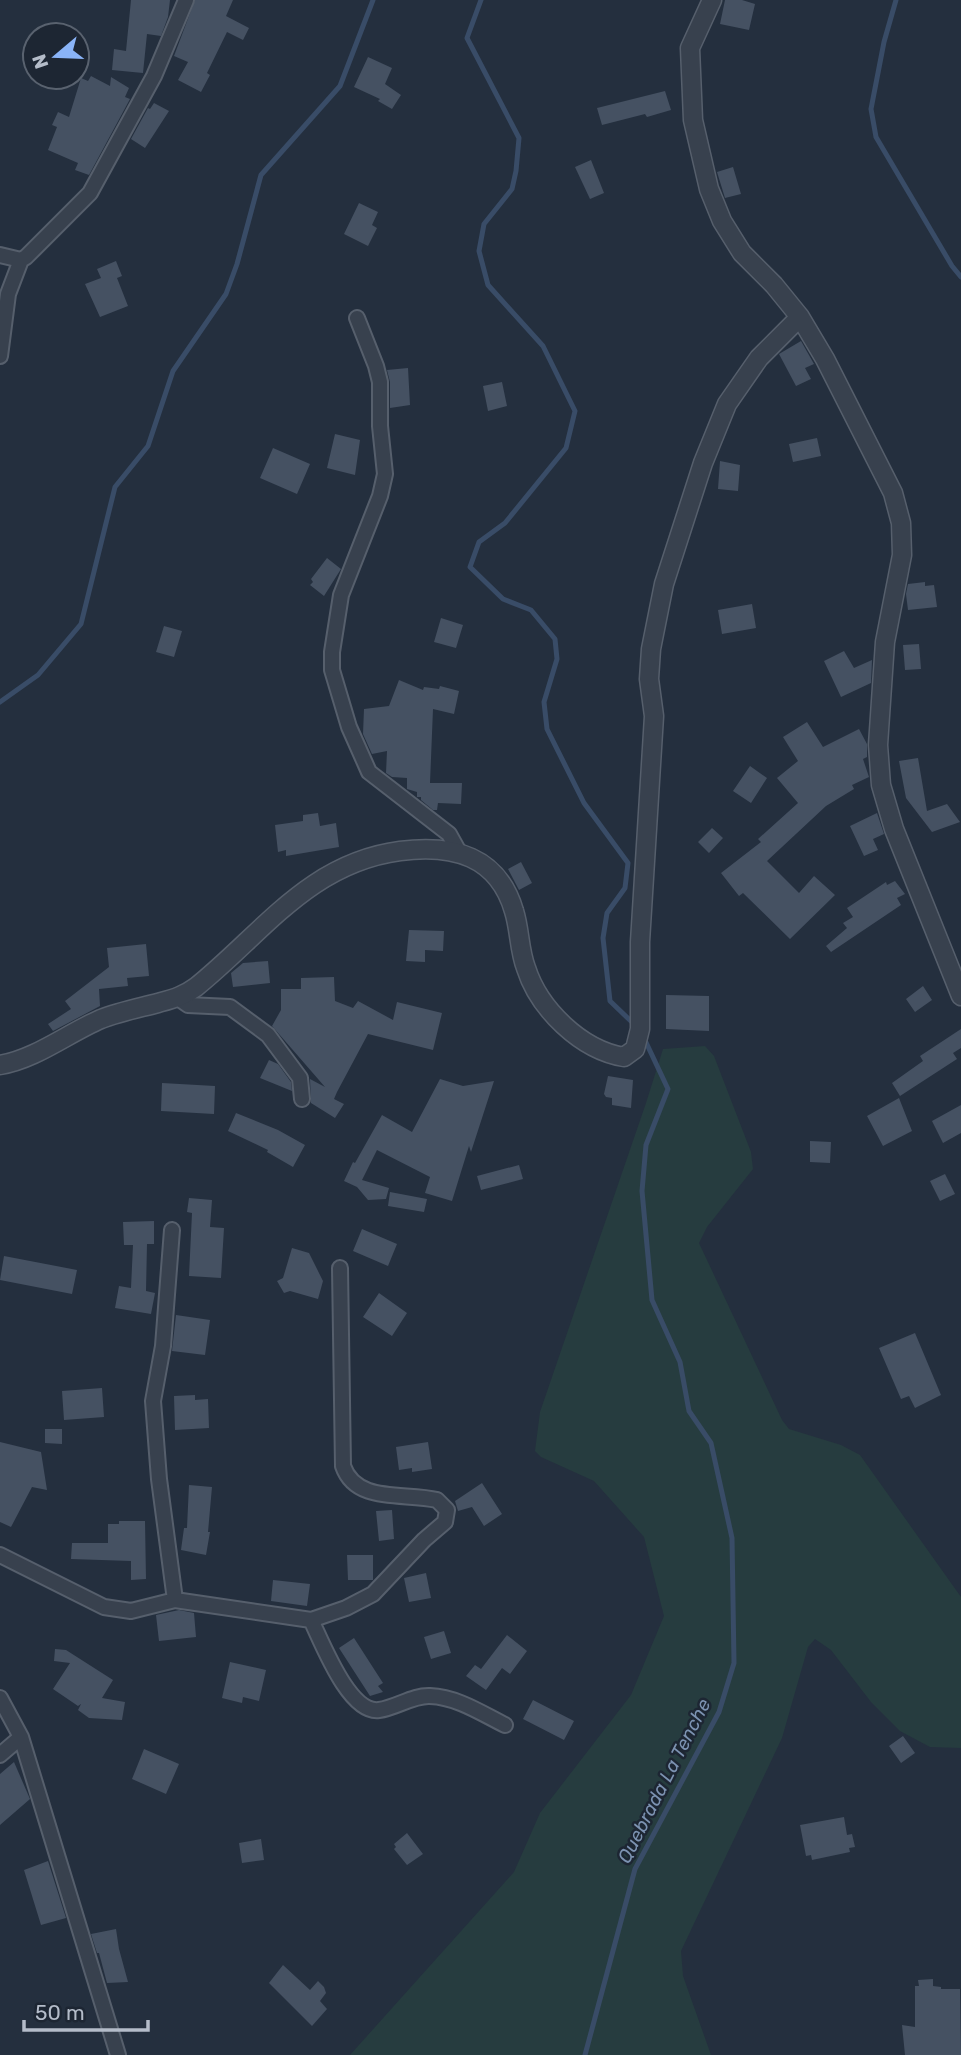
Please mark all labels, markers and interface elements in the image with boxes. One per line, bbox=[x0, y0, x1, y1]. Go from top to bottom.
north arrow bbox=[21, 21, 91, 91]
text: N bbox=[27, 51, 53, 72]
water label: Quebrada La Tenche bbox=[613, 1694, 716, 1867]
scale bar bbox=[24, 1988, 149, 2032]
text: 50 m bbox=[35, 2000, 85, 2025]

